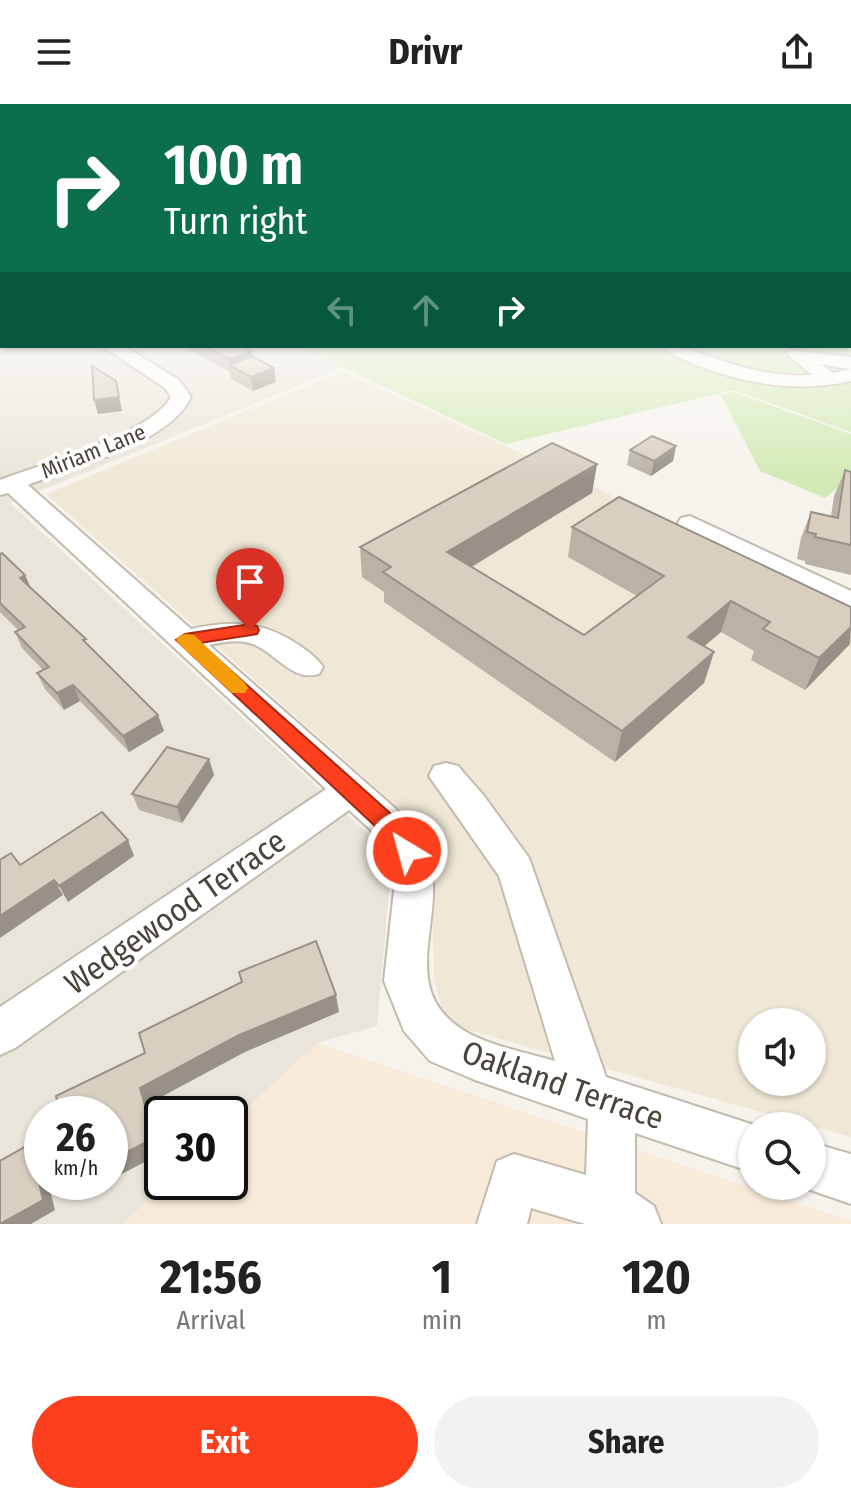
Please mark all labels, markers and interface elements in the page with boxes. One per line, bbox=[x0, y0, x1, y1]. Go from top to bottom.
icon: menu bbox=[32, 30, 76, 74]
text: Drivr bbox=[388, 30, 463, 74]
icon: share bbox=[775, 30, 819, 74]
text: 100 m bbox=[164, 132, 303, 199]
icon: right bbox=[32, 136, 136, 240]
text: Turn right bbox=[164, 200, 307, 244]
icon: left bbox=[320, 288, 364, 332]
icon: ahead bbox=[404, 288, 448, 332]
icon: right bbox=[488, 288, 532, 332]
street label: Miriam Lane bbox=[37, 418, 149, 485]
pin bbox=[216, 548, 284, 630]
icon: arrive bbox=[228, 560, 272, 604]
position arrow bbox=[365, 809, 449, 893]
street label: Wedgewood Terrace bbox=[57, 822, 293, 1002]
map controls bbox=[738, 1008, 826, 1200]
button: sound bbox=[738, 1008, 826, 1096]
street label: Oakland Terrace bbox=[457, 1033, 669, 1137]
speed limit sign: 30 bbox=[144, 1096, 248, 1200]
button: search bbox=[738, 1112, 826, 1200]
text: 26 bbox=[56, 1114, 96, 1162]
text: km/h bbox=[54, 1156, 98, 1180]
text: 21:56 bbox=[160, 1248, 262, 1306]
text: 1 bbox=[432, 1248, 452, 1306]
text: 120 bbox=[622, 1248, 691, 1306]
text: Arrival bbox=[176, 1305, 245, 1336]
text: min bbox=[422, 1305, 462, 1336]
text: m bbox=[647, 1305, 667, 1336]
button: Exit bbox=[32, 1396, 418, 1488]
button: Share bbox=[434, 1396, 819, 1488]

